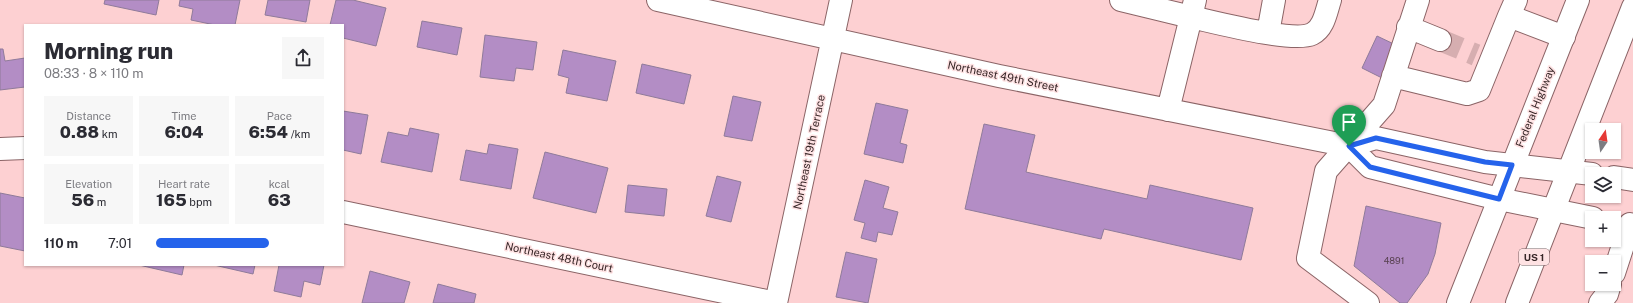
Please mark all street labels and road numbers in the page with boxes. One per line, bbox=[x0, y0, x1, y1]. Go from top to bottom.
street label: Northeast 49th Street bbox=[946, 58, 1060, 94]
street label: Federal Highway bbox=[1513, 65, 1557, 149]
street label: Northeast 19th Terrace bbox=[791, 93, 827, 211]
street label: Northeast 48th Court bbox=[504, 240, 614, 274]
road number: US 1 bbox=[1519, 249, 1549, 265]

